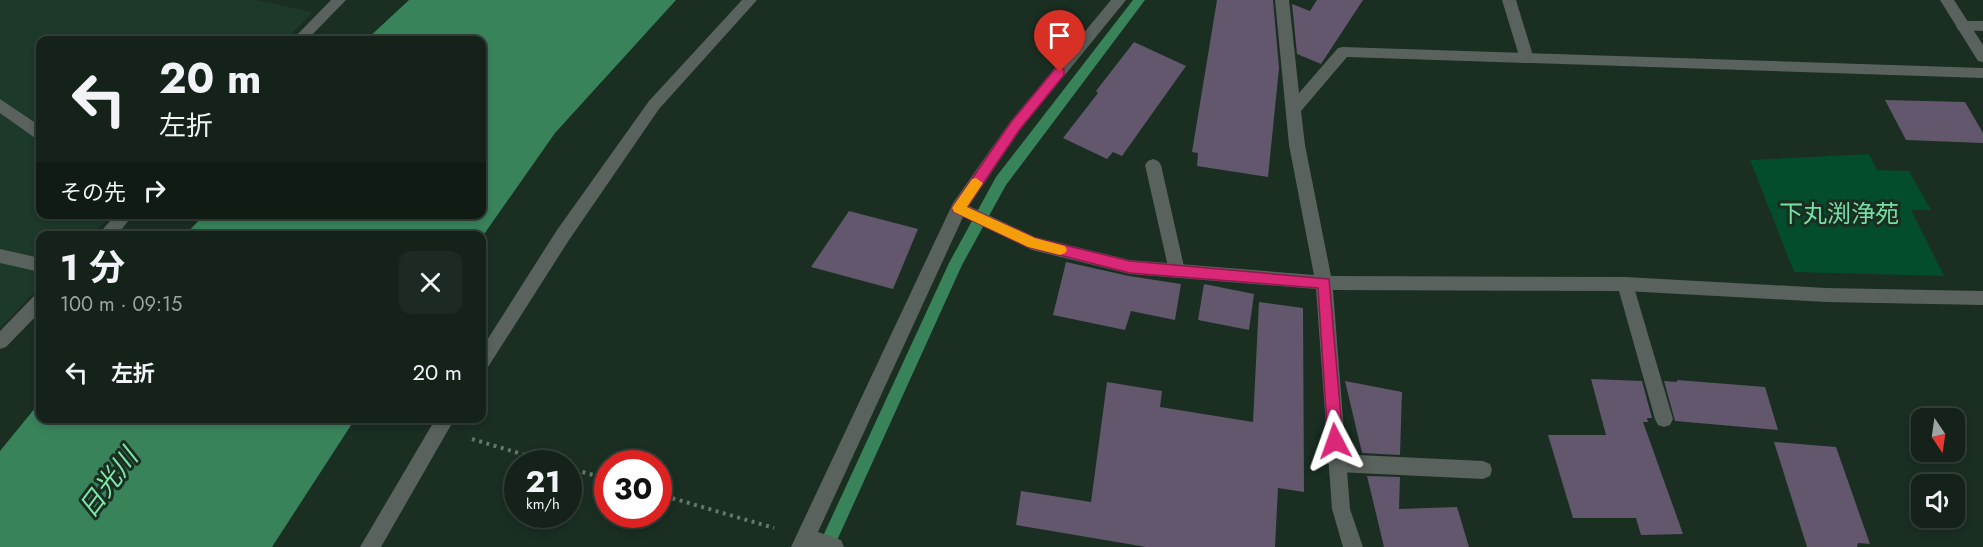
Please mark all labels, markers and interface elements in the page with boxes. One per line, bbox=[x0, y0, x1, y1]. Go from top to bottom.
pin bbox=[1034, 10, 1085, 72]
icon: arrive bbox=[1043, 19, 1076, 52]
text: 20 m bbox=[159, 48, 261, 109]
icon: left bbox=[60, 60, 138, 138]
text: 左折 bbox=[159, 106, 213, 145]
icon: right bbox=[138, 174, 171, 207]
text: その先 bbox=[60, 176, 126, 208]
park label: 下丸渕浄苑 bbox=[1779, 196, 1899, 231]
text: 1 分 bbox=[60, 241, 125, 293]
button: close bbox=[399, 251, 462, 314]
text: 100 m · 09:15 bbox=[60, 290, 182, 319]
icon: left bbox=[60, 356, 93, 389]
text: 20 m bbox=[413, 356, 462, 388]
text: 左折 bbox=[111, 357, 155, 389]
north arrow bbox=[1911, 408, 1965, 462]
map controls bbox=[1911, 408, 1965, 528]
position arrow bbox=[1303, 409, 1367, 473]
water label: 日光川 bbox=[69, 438, 148, 526]
speed limit sign: 30 bbox=[594, 450, 672, 528]
text: 21 bbox=[526, 460, 560, 503]
button: sound bbox=[1911, 474, 1965, 528]
text: km/h bbox=[526, 493, 560, 515]

